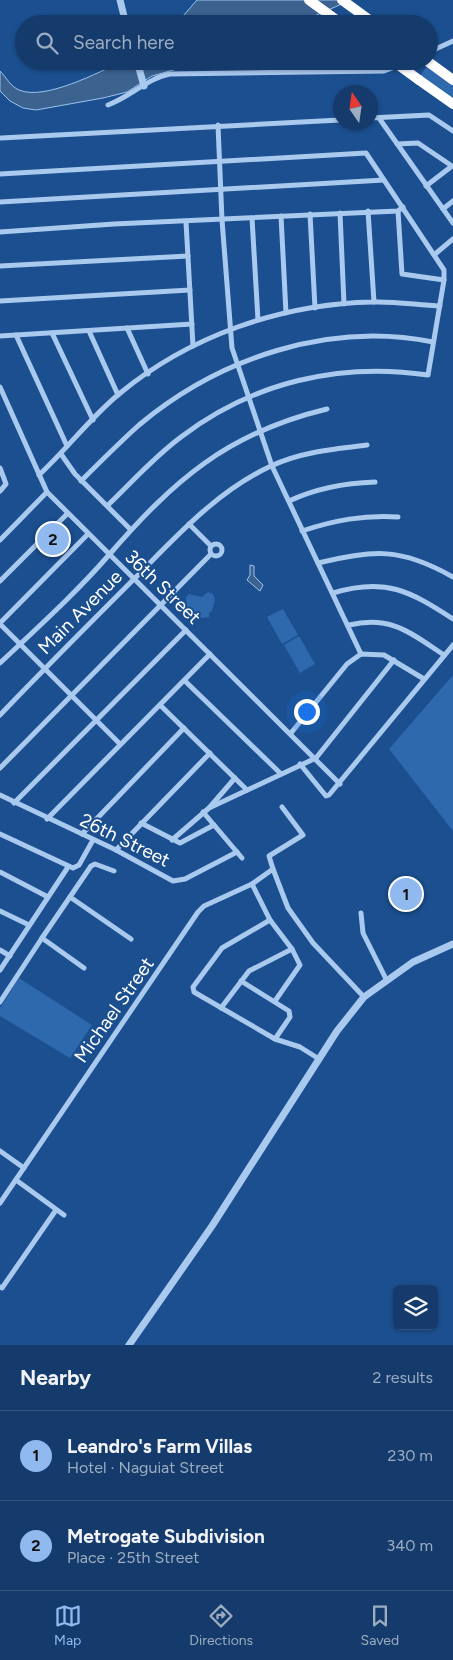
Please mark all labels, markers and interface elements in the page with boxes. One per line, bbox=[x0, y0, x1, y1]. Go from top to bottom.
search box bbox=[15, 15, 438, 70]
icon: search bbox=[33, 29, 61, 57]
text: Search here bbox=[73, 31, 175, 54]
north arrow bbox=[333, 85, 378, 130]
pin: 2 bbox=[37, 520, 69, 558]
street label: 36th Street bbox=[120, 545, 206, 629]
street label: Main Avenue bbox=[33, 565, 127, 659]
your location bbox=[294, 699, 320, 725]
street label: 26th Street bbox=[76, 808, 174, 872]
pin: 1 bbox=[390, 875, 422, 913]
street label: Michael Street bbox=[69, 953, 159, 1067]
map controls bbox=[393, 1285, 438, 1330]
button: layers bbox=[393, 1285, 438, 1330]
text: Nearby bbox=[20, 1365, 91, 1390]
text: 2 results bbox=[373, 1368, 433, 1387]
text: Leandro's Farm Villas bbox=[67, 1435, 252, 1458]
text: 1 bbox=[33, 1446, 39, 1465]
text: 230 m bbox=[388, 1446, 433, 1465]
text: Hotel · Naguiat Street bbox=[67, 1458, 224, 1477]
text: Metrogate Subdivision bbox=[67, 1525, 265, 1548]
text: 2 bbox=[31, 1536, 41, 1555]
text: 340 m bbox=[387, 1536, 433, 1555]
text: Place · 25th Street bbox=[67, 1548, 199, 1567]
tab: Map bbox=[54, 1602, 82, 1649]
tab: Directions bbox=[189, 1602, 253, 1649]
tab: Saved bbox=[361, 1602, 399, 1649]

